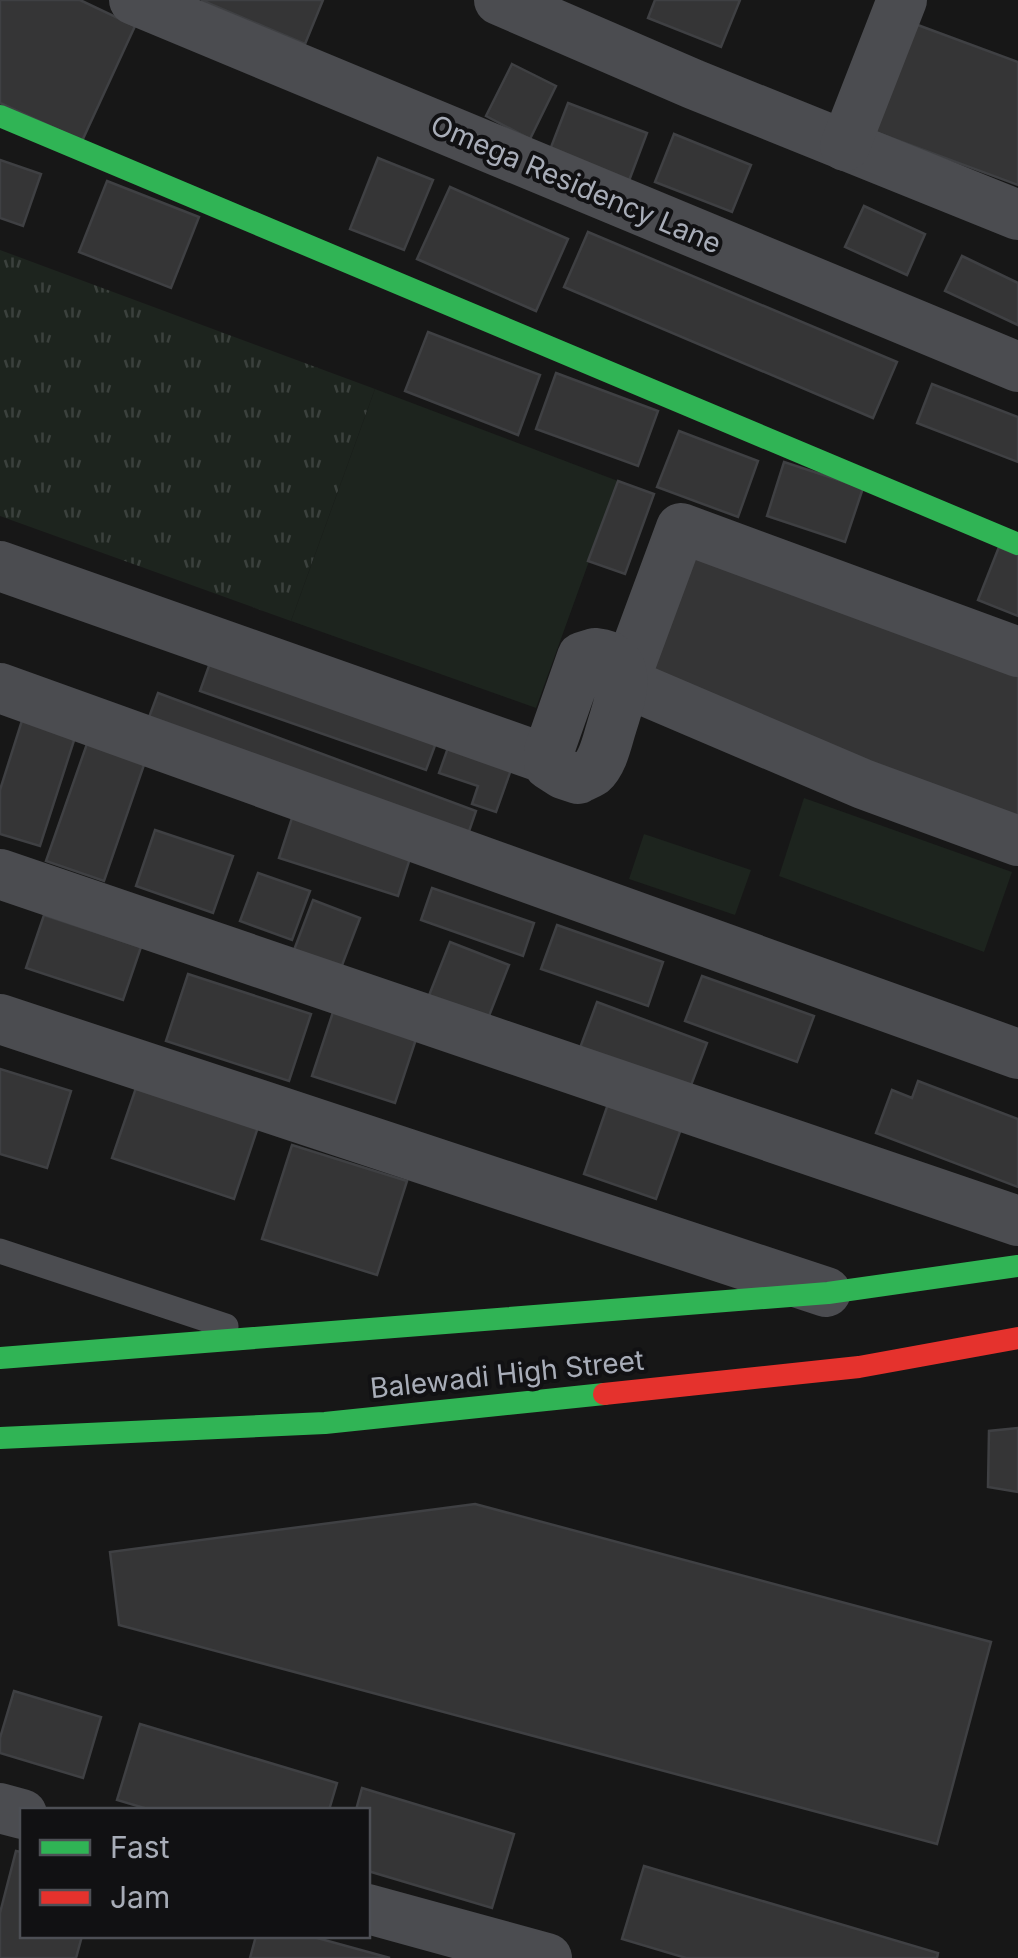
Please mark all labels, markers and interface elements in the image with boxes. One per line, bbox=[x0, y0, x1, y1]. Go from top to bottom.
street label: Omega Residency Lane bbox=[426, 107, 726, 261]
street label: Balewadi High Street bbox=[368, 1343, 646, 1405]
legend bbox=[20, 1808, 370, 1938]
text: Fast bbox=[110, 1829, 170, 1865]
text: Jam bbox=[110, 1879, 170, 1915]

